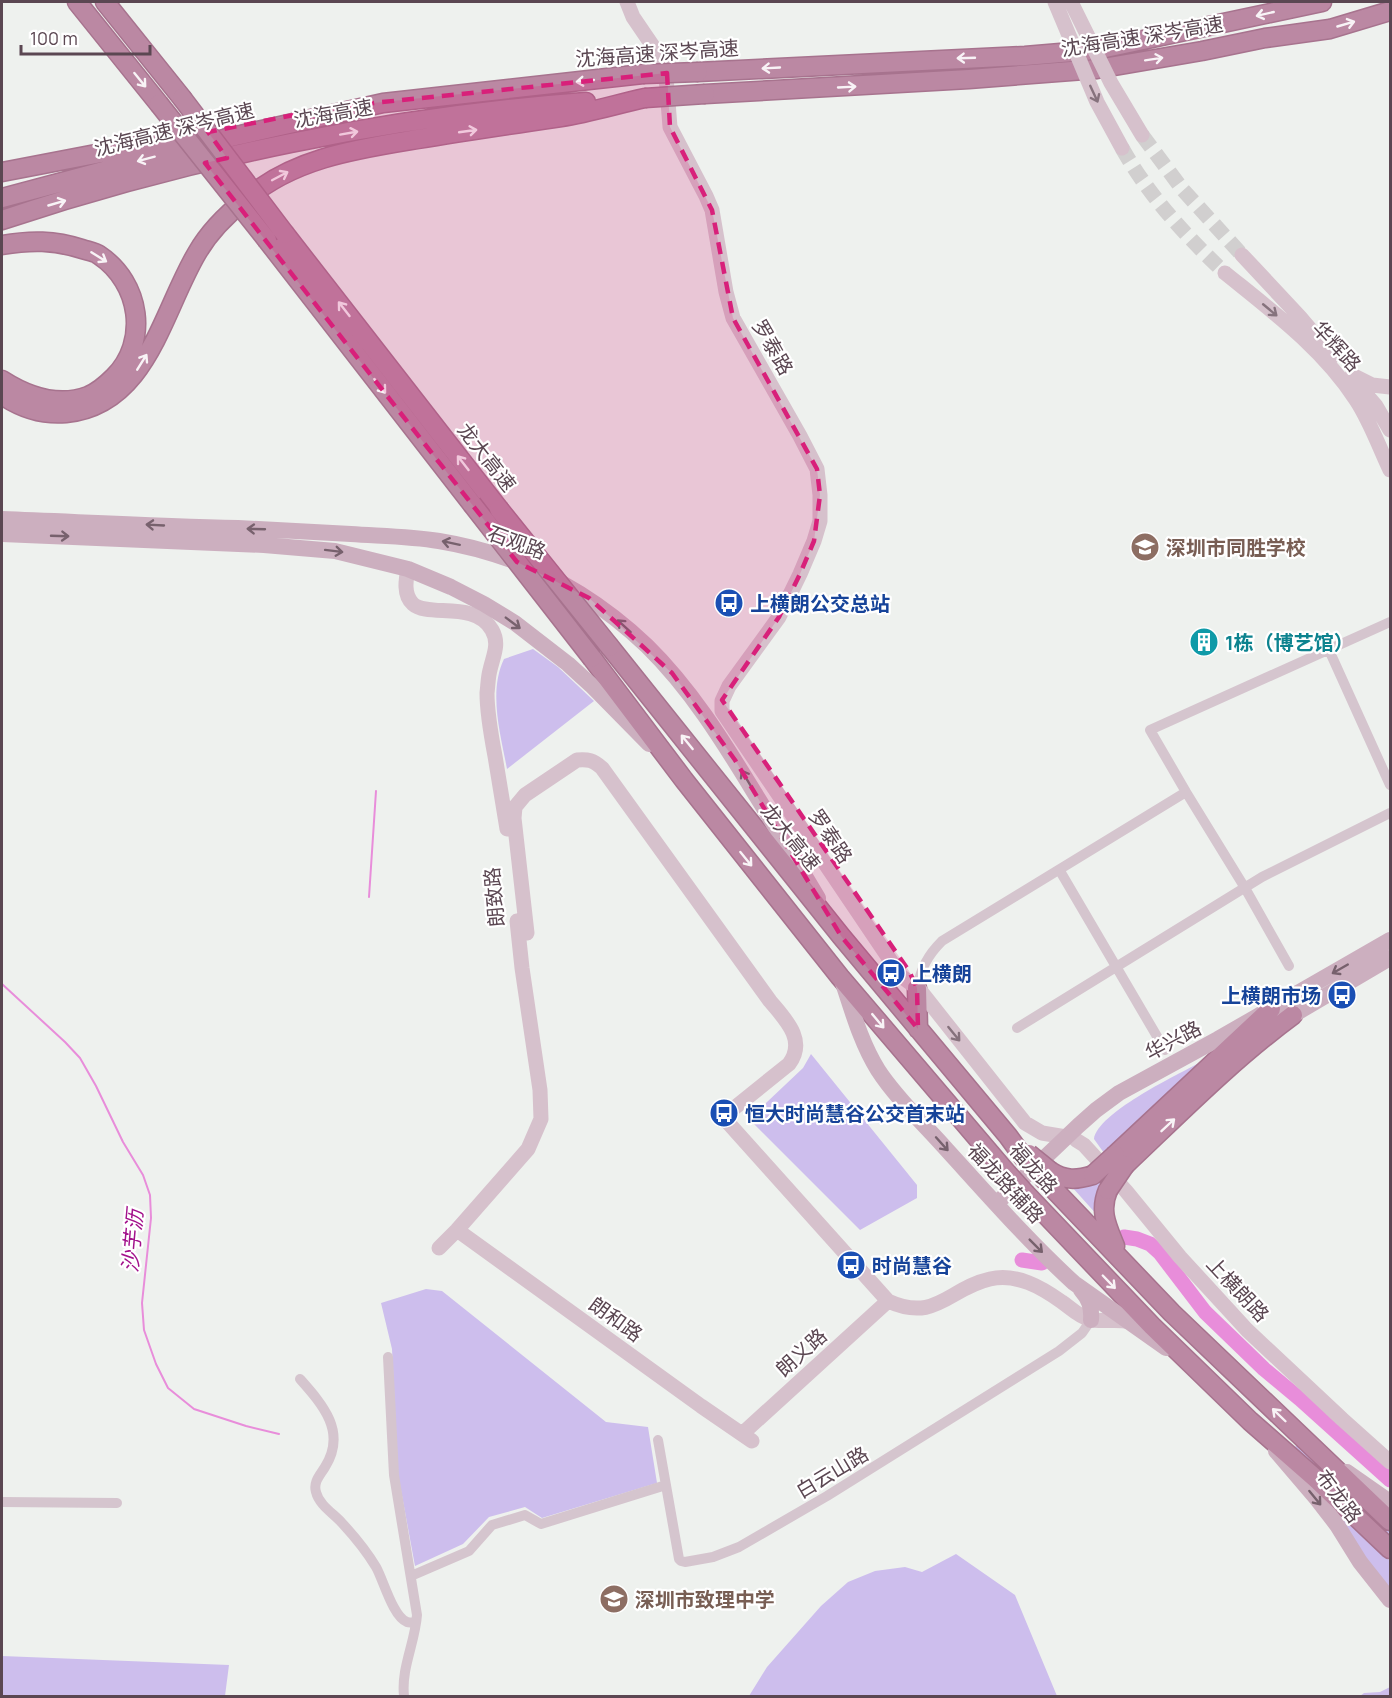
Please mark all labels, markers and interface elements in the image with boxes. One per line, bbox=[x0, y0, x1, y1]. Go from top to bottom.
one-way arrow bbox=[1256, 9, 1275, 21]
street label: 沈海高速 深岑高速 bbox=[1059, 10, 1225, 62]
scale bar bbox=[21, 18, 150, 56]
one-way arrow bbox=[1336, 18, 1355, 29]
text: 100 m bbox=[30, 26, 78, 50]
street label: 沈海高速 深岑高速 bbox=[574, 34, 740, 72]
one-way arrow bbox=[957, 53, 977, 64]
one-way arrow bbox=[1144, 53, 1164, 64]
one-way arrow bbox=[762, 62, 782, 73]
one-way arrow bbox=[133, 72, 146, 88]
one-way arrow bbox=[576, 76, 596, 87]
one-way arrow bbox=[837, 81, 856, 92]
one-way arrow bbox=[1088, 85, 1100, 103]
street label: 沈海高速 bbox=[291, 93, 375, 133]
street label: 沈海高速 深岑高速 bbox=[91, 96, 257, 162]
one-way arrow bbox=[458, 125, 478, 136]
one-way arrow bbox=[339, 127, 358, 138]
one-way arrow bbox=[137, 154, 156, 166]
one-way arrow bbox=[270, 170, 288, 181]
one-way arrow bbox=[48, 197, 67, 208]
one-way arrow bbox=[90, 250, 107, 263]
one-way arrow bbox=[337, 302, 350, 318]
one-way arrow bbox=[1262, 303, 1277, 317]
street label: 罗泰路 bbox=[746, 314, 800, 380]
street label: 华辉路 bbox=[1307, 315, 1367, 377]
one-way arrow bbox=[136, 355, 148, 371]
one-way arrow bbox=[373, 378, 386, 394]
street label: 龙大高速 bbox=[452, 417, 522, 497]
one-way arrow bbox=[457, 455, 470, 471]
one-way arrow bbox=[146, 519, 166, 530]
street label: 石观路 bbox=[484, 519, 550, 565]
one-way arrow bbox=[247, 523, 267, 535]
one-way arrow bbox=[49, 531, 69, 542]
school or university icon: 深圳市同胜学校 bbox=[1129, 531, 1161, 563]
place label: 深圳市同胜学校 bbox=[1166, 534, 1306, 561]
one-way arrow bbox=[441, 537, 460, 549]
one-way arrow bbox=[324, 546, 343, 557]
bus stop icon: 上横朗公交总站 bbox=[713, 587, 745, 619]
place label: 上横朗公交总站 bbox=[750, 590, 890, 617]
one-way arrow bbox=[505, 617, 521, 630]
one-way arrow bbox=[617, 619, 632, 633]
building icon: 1栋（博艺馆） bbox=[1188, 626, 1220, 658]
place label: 1栋（博艺馆） bbox=[1225, 629, 1354, 656]
one-way arrow bbox=[680, 735, 693, 751]
one-way arrow bbox=[739, 770, 751, 787]
street label: 龙大高速 bbox=[755, 797, 827, 877]
street label: 罗泰路 bbox=[803, 804, 859, 868]
one-way arrow bbox=[740, 851, 753, 867]
street label: 朗致路 bbox=[478, 866, 510, 928]
bus stop icon: 上横朗 bbox=[875, 957, 907, 989]
place label: 上横朗 bbox=[912, 960, 972, 987]
one-way arrow bbox=[1332, 963, 1349, 975]
bus stop icon: 上横朗市场 bbox=[1326, 979, 1358, 1011]
place label: 上横朗市场 bbox=[1221, 982, 1321, 1009]
one-way arrow bbox=[871, 1013, 885, 1028]
street label: 华兴路 bbox=[1140, 1014, 1206, 1066]
one-way arrow bbox=[947, 1026, 960, 1042]
bus stop icon: 恒大时尚慧谷公交首末站 bbox=[708, 1097, 740, 1129]
place label: 恒大时尚慧谷公交首末站 bbox=[745, 1100, 965, 1127]
one-way arrow bbox=[1160, 1118, 1175, 1132]
one-way arrow bbox=[934, 1136, 948, 1151]
street label: 福龙路辅路 bbox=[962, 1137, 1050, 1229]
street label: 福龙路 bbox=[1004, 1137, 1064, 1199]
water label: 沙芋沥 bbox=[115, 1204, 149, 1274]
one-way arrow bbox=[1028, 1239, 1043, 1254]
bus stop icon: 时尚慧谷 bbox=[835, 1249, 867, 1281]
street label: 上横朗路 bbox=[1201, 1251, 1275, 1327]
place label: 时尚慧谷 bbox=[872, 1252, 952, 1279]
one-way arrow bbox=[1102, 1274, 1117, 1289]
street label: 朗和路 bbox=[584, 1290, 648, 1348]
street label: 朗义路 bbox=[770, 1322, 832, 1382]
one-way arrow bbox=[1272, 1408, 1287, 1422]
street label: 白云山路 bbox=[791, 1440, 873, 1504]
street label: 布龙路 bbox=[1310, 1464, 1368, 1528]
one-way arrow bbox=[1309, 1490, 1322, 1506]
school or university icon: 深圳市致理中学 bbox=[598, 1583, 630, 1615]
place label: 深圳市致理中学 bbox=[635, 1586, 775, 1613]

